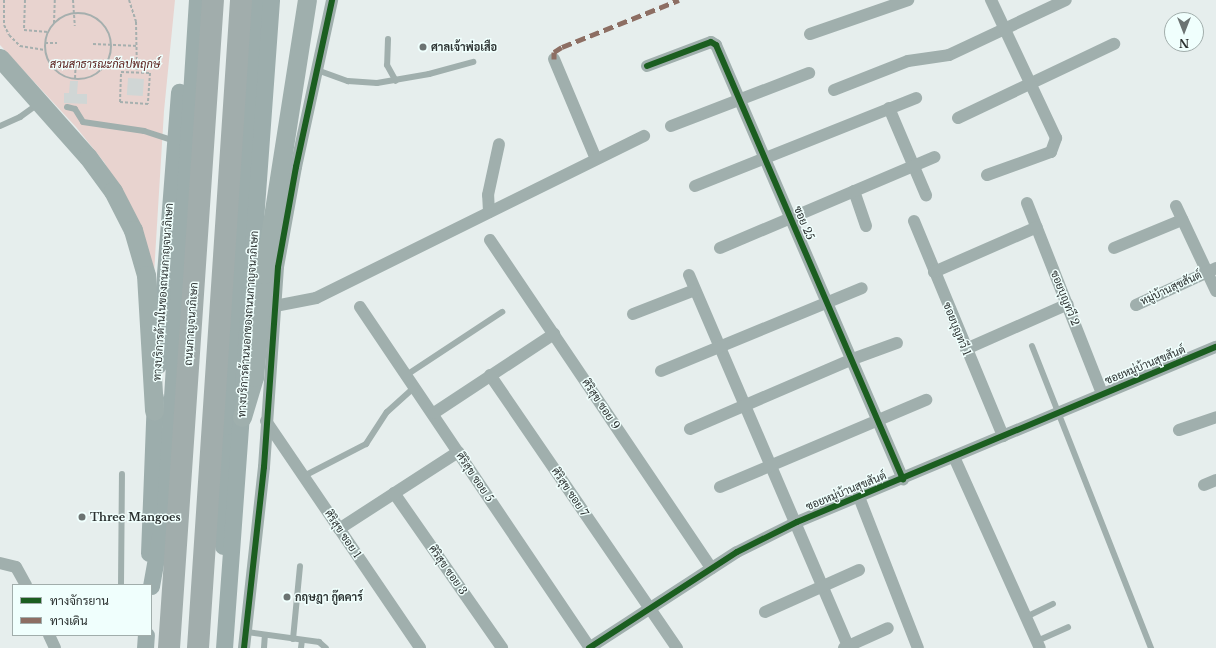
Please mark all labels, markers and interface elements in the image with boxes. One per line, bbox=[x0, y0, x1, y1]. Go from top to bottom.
north arrow bbox=[1164, 12, 1204, 52]
text: N bbox=[1179, 36, 1189, 50]
place label: ศาลเจ้าพ่อเสือ bbox=[431, 40, 497, 54]
marker: ศาลเจ้าพ่อเสือ bbox=[418, 42, 428, 52]
park label: สวนสาธารณะกัลปพฤกษ์ bbox=[50, 57, 160, 71]
street label: ทางบริการด้านในของถนนกาญจนาภิเษก bbox=[150, 202, 176, 382]
street label: ซอย 25 bbox=[791, 204, 817, 242]
street label: ทางบริการด้านนอกของถนนกาญจนาภิเษก bbox=[235, 230, 261, 418]
street label: ซอยบุญทวี 2 bbox=[1048, 268, 1082, 328]
street label: หมู่บ้านสุขสันต์ bbox=[1138, 268, 1204, 308]
street label: ถนนกาญจนาภิเษก bbox=[181, 282, 201, 366]
street label: ซอยบุญทวี 1 bbox=[940, 300, 974, 358]
street label: ซอยหมู่บ้านสุขสันต์ bbox=[1103, 343, 1187, 387]
street label: ศิริสุข ซอย 9 bbox=[579, 376, 623, 432]
street label: ศิริสุข ซอย 5 bbox=[454, 450, 496, 504]
street label: ศิริสุข ซอย 7 bbox=[549, 465, 591, 519]
street label: ซอยหมู่บ้านสุขสันต์ bbox=[804, 469, 888, 513]
street label: ศิริสุข ซอย 1 bbox=[322, 507, 364, 561]
place label: Three Mangoes bbox=[90, 510, 181, 524]
marker: Three Mangoes bbox=[77, 512, 87, 522]
street label: ศิริสุข ซอย 3 bbox=[426, 543, 470, 597]
legend bbox=[12, 584, 152, 636]
place label: กฤษฎา กู๊ดคาร์ bbox=[295, 590, 363, 604]
marker: กฤษฎา กู๊ดคาร์ bbox=[282, 592, 292, 602]
text: ทางจักรยาน bbox=[50, 593, 109, 608]
text: ทางเดิน bbox=[50, 613, 88, 628]

